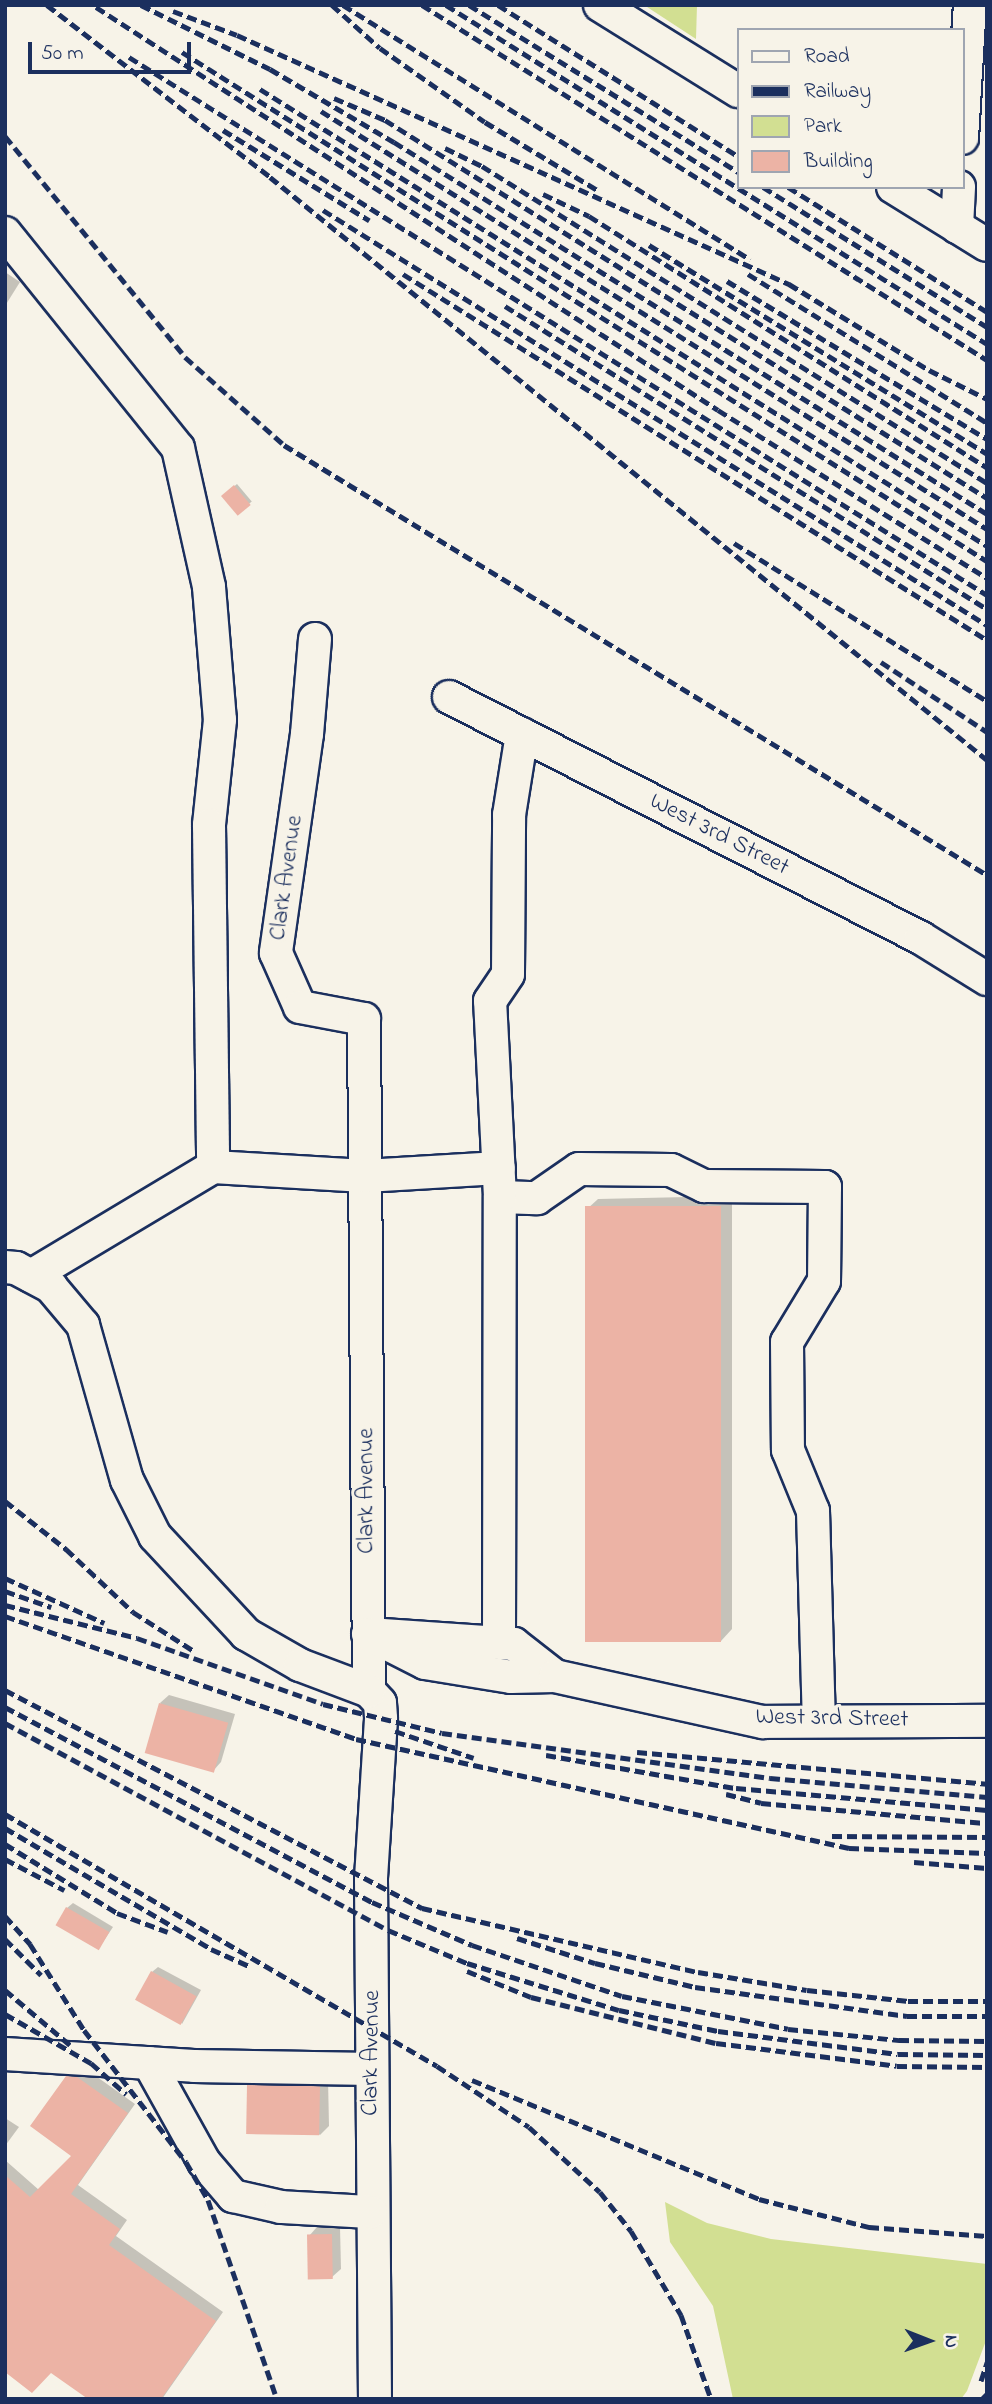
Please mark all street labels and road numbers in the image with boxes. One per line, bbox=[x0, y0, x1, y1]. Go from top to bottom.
street label: West 3rd Street bbox=[644, 787, 794, 883]
street label: Clark Avenue bbox=[264, 814, 310, 942]
street label: Clark Avenue bbox=[353, 1428, 381, 1554]
street label: West 3rd Street bbox=[755, 1703, 909, 1735]
street label: Clark Avenue bbox=[357, 1990, 387, 2116]

